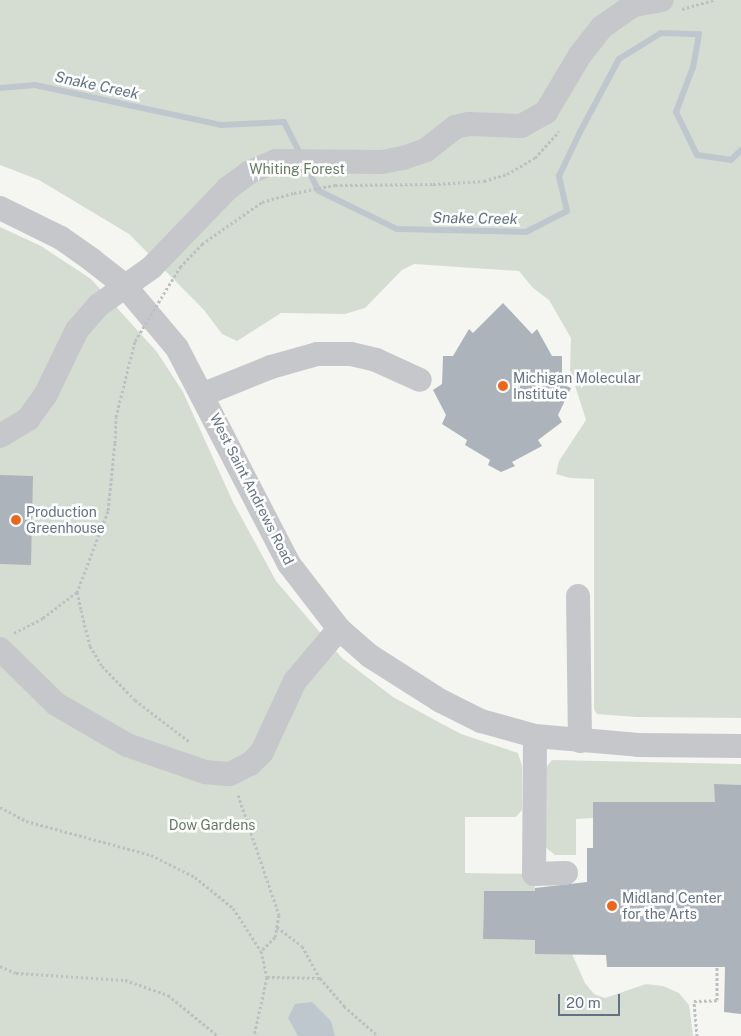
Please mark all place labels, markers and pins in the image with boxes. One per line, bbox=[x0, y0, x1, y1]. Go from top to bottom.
place label: Michigan Molecular Institute bbox=[513, 370, 641, 402]
marker: Michigan Molecular Institute bbox=[497, 380, 509, 392]
place label: Production Greenhouse bbox=[26, 504, 105, 536]
marker: Production Greenhouse bbox=[10, 514, 22, 526]
place label: Midland Center for the Arts bbox=[622, 890, 722, 922]
marker: Midland Center for the Arts bbox=[606, 900, 618, 912]

